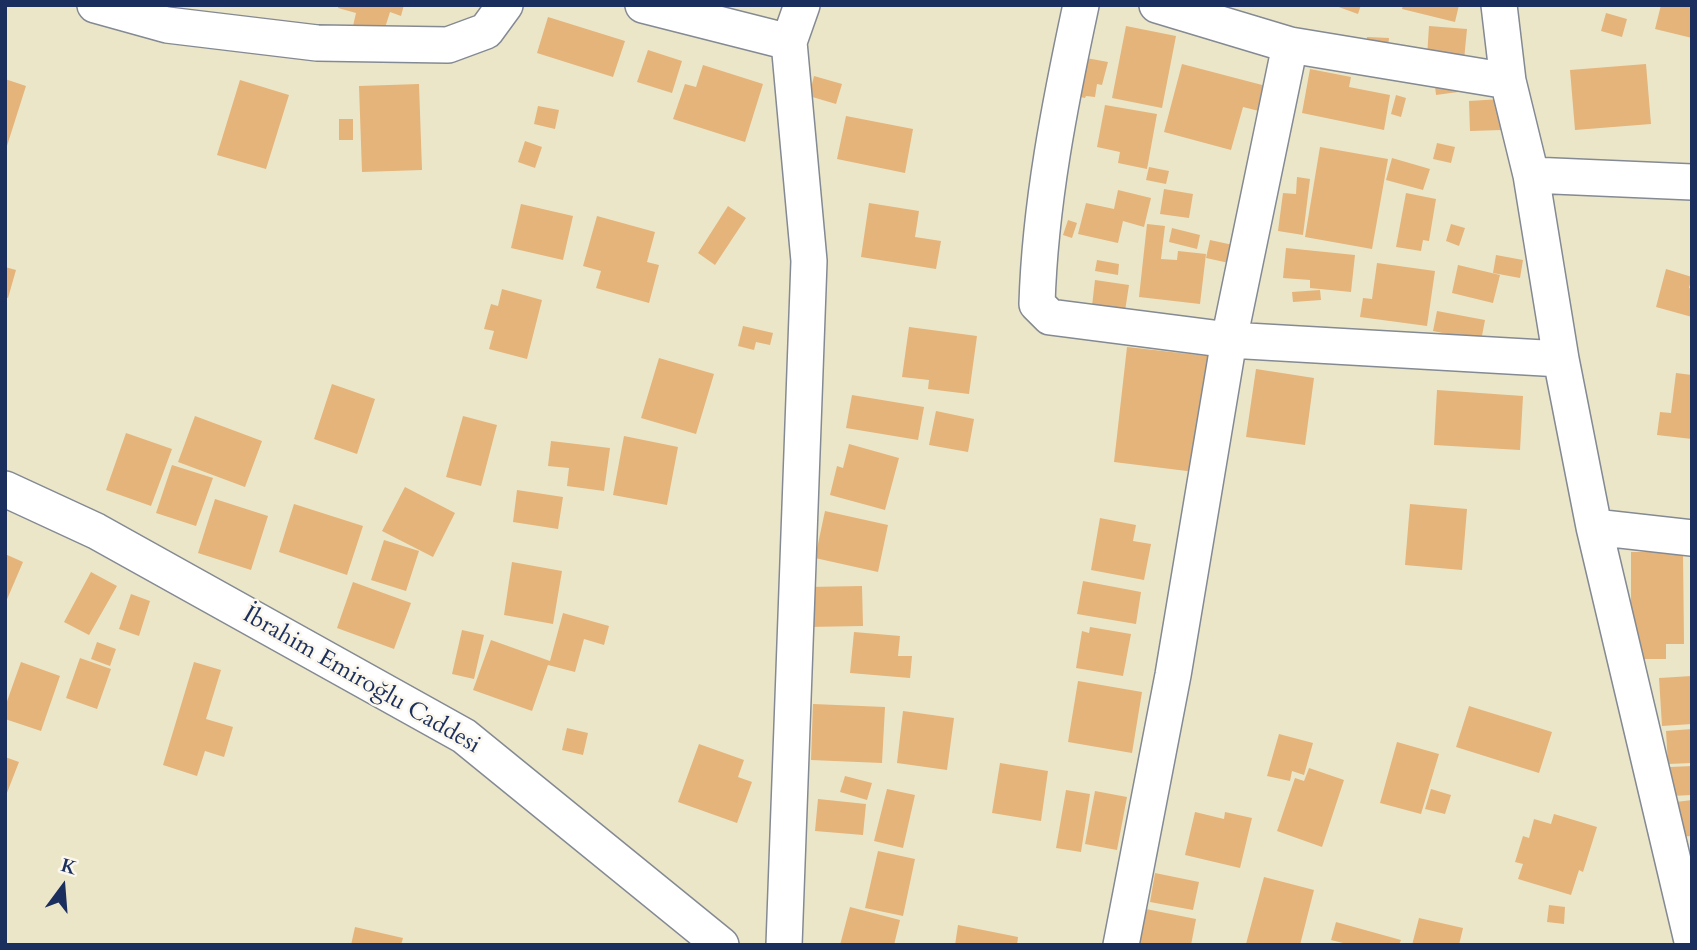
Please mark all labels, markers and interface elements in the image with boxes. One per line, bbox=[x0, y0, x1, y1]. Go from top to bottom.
street label: İbrahim Emiroğlu Caddesi bbox=[237, 601, 485, 761]
north arrow bbox=[28, 852, 98, 922]
text: K bbox=[58, 852, 80, 881]

